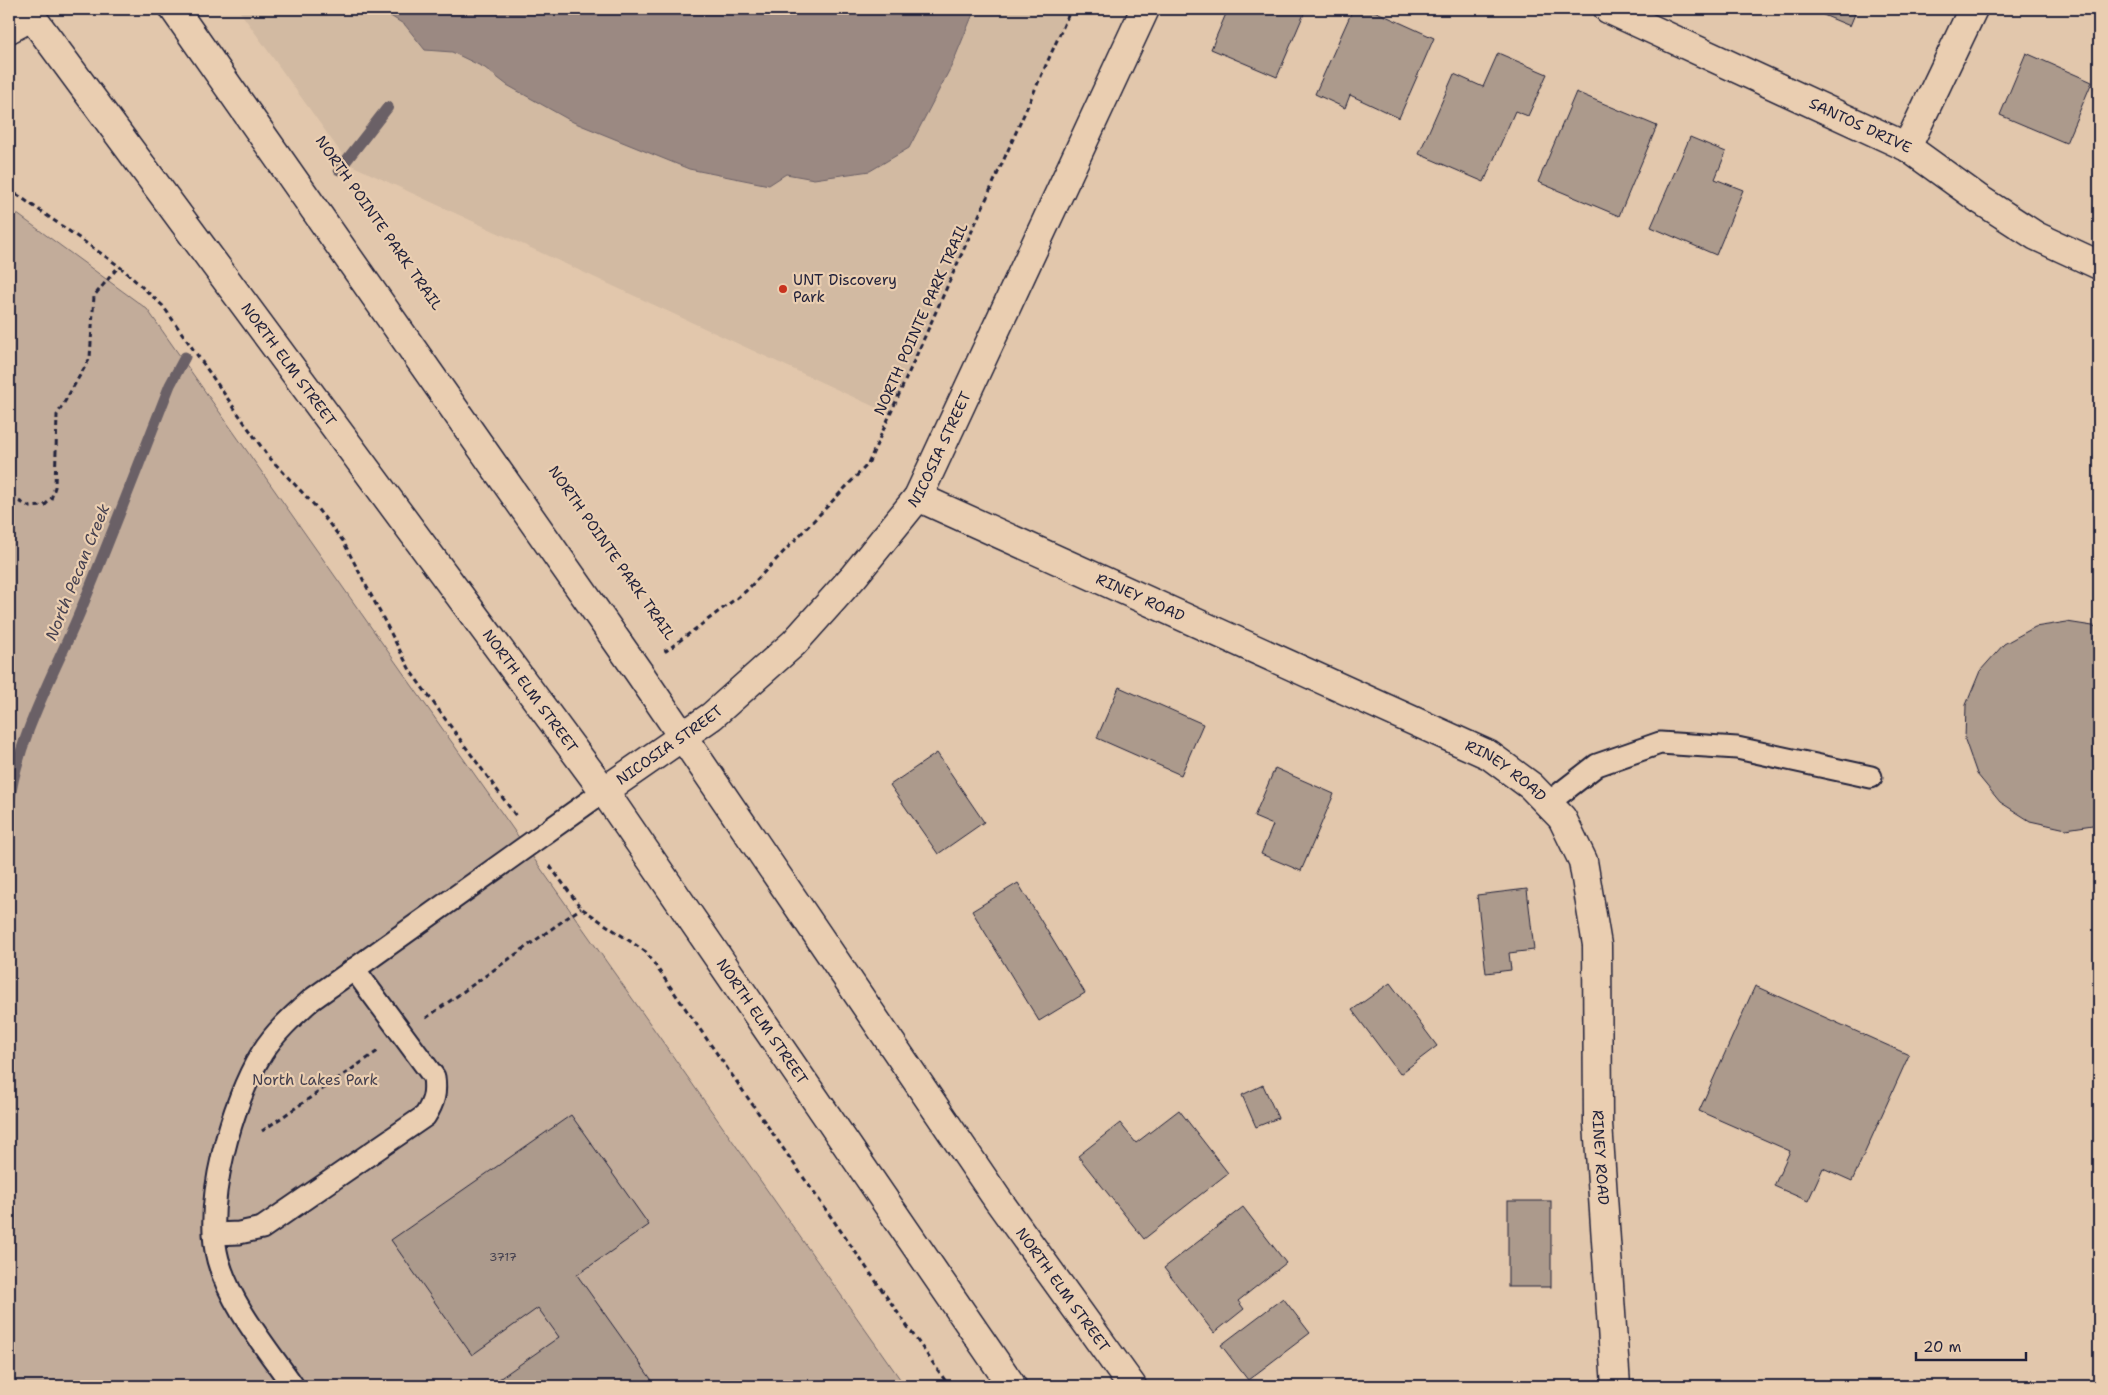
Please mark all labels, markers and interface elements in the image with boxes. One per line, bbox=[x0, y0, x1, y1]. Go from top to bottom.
street label: SANTOS DRIVE bbox=[1806, 93, 1915, 158]
street label: NORTH POINTE PARK TRAIL bbox=[311, 132, 447, 314]
street label: NORTH POINTE PARK TRAIL bbox=[869, 220, 973, 418]
place label: UNT Discovery Park bbox=[793, 270, 897, 307]
marker: UNT Discovery Park bbox=[777, 283, 789, 295]
street label: NORTH ELM STREET bbox=[237, 299, 341, 430]
street label: NICOSIA STREET bbox=[903, 388, 976, 512]
street label: NORTH POINTE PARK TRAIL bbox=[544, 462, 680, 644]
water label: North Pecan Creek bbox=[40, 501, 114, 644]
street label: RINEY ROAD bbox=[1093, 569, 1188, 626]
street label: NORTH ELM STREET bbox=[478, 625, 582, 757]
street label: NICOSIA STREET bbox=[612, 701, 727, 790]
street label: RINEY ROAD bbox=[1462, 735, 1551, 806]
street label: NORTH ELM STREET bbox=[712, 955, 812, 1088]
park label: North Lakes Park bbox=[252, 1070, 378, 1090]
street label: RINEY ROAD bbox=[1588, 1110, 1614, 1206]
street label: NORTH ELM STREET bbox=[1011, 1224, 1114, 1356]
house number: 3717 bbox=[489, 1249, 517, 1265]
scale bar bbox=[1916, 1330, 2026, 1362]
text: 20 m bbox=[1923, 1337, 1962, 1357]

